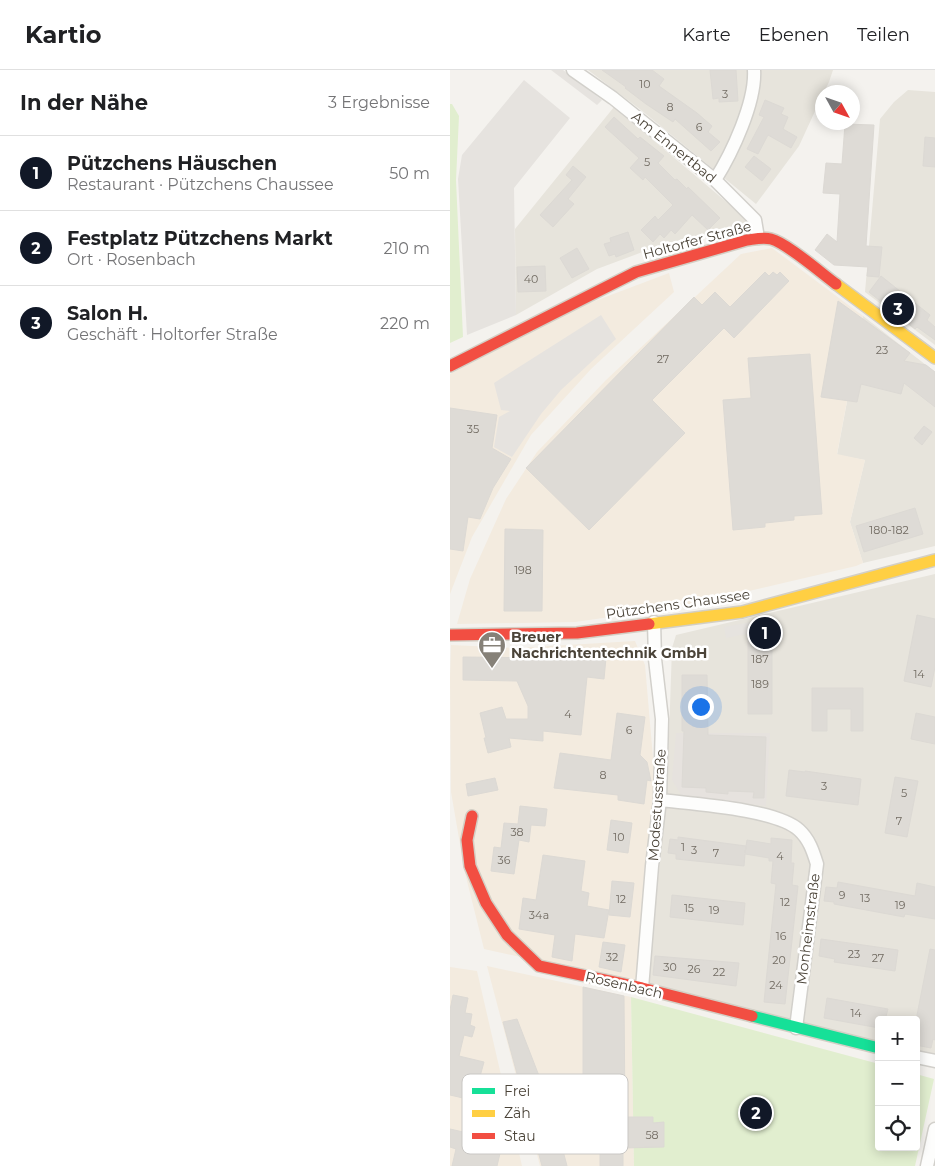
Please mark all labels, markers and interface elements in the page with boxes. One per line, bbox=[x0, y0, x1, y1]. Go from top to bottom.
text: Kartio bbox=[25, 20, 101, 49]
text: Karte bbox=[682, 24, 731, 46]
text: Ebenen bbox=[759, 24, 829, 46]
text: Teilen bbox=[857, 24, 910, 46]
house number: 10 bbox=[639, 77, 651, 91]
north arrow bbox=[815, 85, 860, 130]
house number: 3 bbox=[722, 87, 728, 101]
text: In der Nähe bbox=[20, 90, 148, 115]
text: 3 Ergebnisse bbox=[328, 93, 430, 112]
house number: 8 bbox=[666, 100, 674, 114]
street label: Am Ennertbad bbox=[628, 107, 720, 187]
house number: 6 bbox=[696, 120, 703, 134]
text: Pützchens Häuschen bbox=[67, 152, 277, 175]
house number: 5 bbox=[644, 155, 650, 169]
text: 1 bbox=[33, 164, 39, 183]
text: 50 m bbox=[389, 164, 430, 183]
text: Restaurant · Pützchens Chaussee bbox=[67, 175, 334, 194]
street label: Holtorfer Straße bbox=[641, 217, 753, 263]
text: Festplatz Pützchens Markt bbox=[67, 227, 333, 250]
text: 2 bbox=[31, 239, 41, 258]
text: 210 m bbox=[383, 239, 430, 258]
text: Ort · Rosenbach bbox=[67, 250, 196, 269]
house number: 40 bbox=[524, 272, 538, 286]
pin: 3 bbox=[882, 290, 914, 328]
text: Salon H. bbox=[67, 302, 148, 325]
text: 3 bbox=[31, 314, 41, 333]
text: 220 m bbox=[380, 314, 430, 333]
text: Geschäft · Holtorfer Straße bbox=[67, 325, 278, 344]
house number: 23 bbox=[876, 343, 888, 357]
house number: 27 bbox=[657, 352, 669, 366]
house number: 35 bbox=[467, 422, 479, 436]
house number: 180-182 bbox=[869, 523, 909, 537]
house number: 198 bbox=[514, 563, 532, 577]
street label: Pützchens Chaussee bbox=[605, 585, 751, 623]
pin: 1 bbox=[749, 614, 781, 652]
place label: Breuer Nachrichtentechnik GmbH bbox=[511, 628, 707, 662]
office icon: Breuer Nachrichtentechnik GmbH bbox=[477, 630, 507, 669]
house number: 187 bbox=[751, 652, 769, 666]
house number: 14 bbox=[913, 667, 925, 681]
house number: 189 bbox=[751, 677, 769, 691]
your location bbox=[688, 694, 714, 720]
house number: 4 bbox=[564, 707, 572, 721]
house number: 6 bbox=[626, 723, 633, 737]
street label: Modestusstraße bbox=[644, 748, 670, 862]
house number: 8 bbox=[599, 768, 607, 782]
house number: 3 bbox=[821, 779, 827, 793]
house number: 5 bbox=[901, 786, 907, 800]
house number: 7 bbox=[896, 814, 902, 828]
house number: 38 bbox=[510, 825, 524, 839]
house number: 10 bbox=[613, 830, 625, 844]
house number: 1 bbox=[681, 840, 685, 854]
house number: 3 bbox=[691, 843, 697, 857]
house number: 7 bbox=[713, 846, 719, 860]
house number: 4 bbox=[776, 849, 784, 863]
house number: 36 bbox=[498, 853, 511, 867]
street label: Monheimstraße bbox=[792, 872, 824, 986]
house number: 9 bbox=[839, 888, 846, 902]
house number: 13 bbox=[860, 891, 870, 905]
house number: 12 bbox=[616, 892, 626, 906]
house number: 12 bbox=[780, 895, 790, 909]
house number: 19 bbox=[895, 898, 906, 912]
house number: 15 bbox=[684, 901, 694, 915]
house number: 19 bbox=[709, 903, 720, 917]
house number: 34a bbox=[529, 908, 549, 922]
house number: 16 bbox=[776, 929, 787, 943]
house number: 23 bbox=[848, 947, 860, 961]
house number: 32 bbox=[606, 950, 618, 964]
house number: 27 bbox=[872, 951, 884, 965]
house number: 20 bbox=[772, 953, 786, 967]
house number: 30 bbox=[663, 960, 677, 974]
house number: 26 bbox=[688, 962, 701, 976]
house number: 22 bbox=[713, 965, 725, 979]
street label: Rosenbach bbox=[584, 967, 664, 1003]
house number: 24 bbox=[769, 978, 783, 992]
house number: 14 bbox=[850, 1006, 862, 1020]
map controls bbox=[875, 1016, 920, 1151]
button: + bbox=[875, 1016, 920, 1061]
button: − bbox=[875, 1061, 920, 1106]
legend bbox=[462, 1074, 628, 1154]
text: Frei bbox=[504, 1082, 530, 1100]
pin: 2 bbox=[740, 1094, 772, 1132]
text: Zäh bbox=[504, 1104, 531, 1122]
button: locate bbox=[875, 1106, 920, 1151]
text: Stau bbox=[504, 1127, 536, 1145]
house number: 58 bbox=[645, 1128, 659, 1142]

